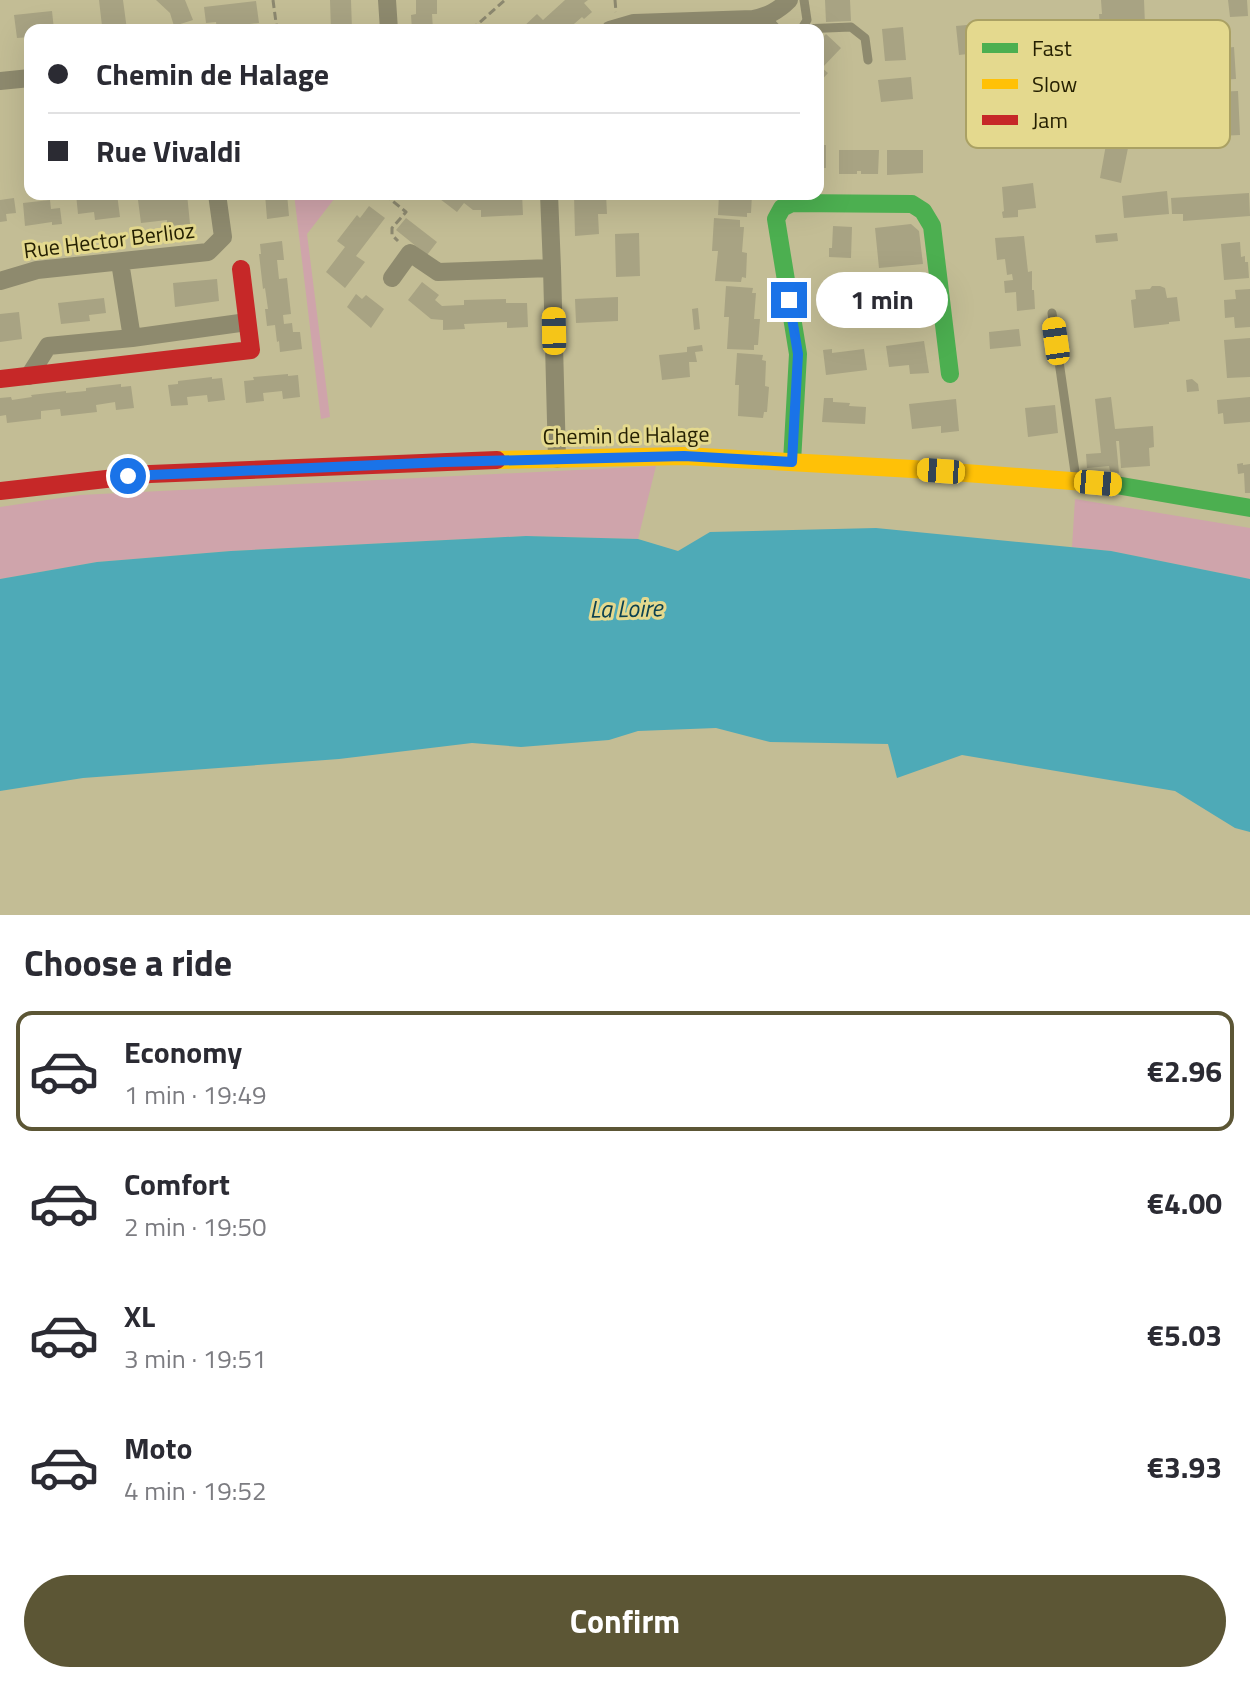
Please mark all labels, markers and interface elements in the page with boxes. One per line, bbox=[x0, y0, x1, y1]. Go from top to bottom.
legend bbox=[966, 20, 1230, 148]
text: Fast bbox=[1032, 31, 1072, 65]
text: Chemin de Halage bbox=[96, 51, 329, 97]
text: Slow bbox=[1032, 67, 1078, 101]
text: Jam bbox=[1032, 103, 1068, 137]
text: Rue Vivaldi bbox=[96, 128, 241, 174]
street label: Rue Hector Berlioz bbox=[22, 213, 196, 267]
callout: 1 min bbox=[817, 272, 949, 328]
text: 1 min bbox=[850, 280, 914, 319]
route end bbox=[771, 282, 807, 318]
car bbox=[542, 307, 566, 355]
car bbox=[1041, 316, 1071, 366]
street label: Chemin de Halage bbox=[542, 417, 710, 453]
car bbox=[916, 457, 966, 485]
route start bbox=[110, 458, 146, 494]
car bbox=[1073, 469, 1123, 497]
water label: La Loire bbox=[589, 589, 665, 627]
text: Choose a ride bbox=[24, 935, 232, 990]
text: Economy bbox=[124, 1029, 242, 1075]
icon: car bbox=[28, 1035, 100, 1107]
text: €2.96 bbox=[1147, 1048, 1222, 1094]
text: 1 min · 19:49 bbox=[124, 1075, 267, 1114]
text: Comfort bbox=[124, 1161, 230, 1207]
icon: car bbox=[28, 1167, 100, 1239]
text: €4.00 bbox=[1147, 1180, 1222, 1226]
text: 2 min · 19:50 bbox=[124, 1207, 267, 1246]
text: XL bbox=[124, 1293, 155, 1339]
icon: car bbox=[28, 1299, 100, 1371]
text: €5.03 bbox=[1147, 1312, 1222, 1358]
text: 3 min · 19:51 bbox=[124, 1339, 267, 1378]
text: Moto bbox=[124, 1425, 192, 1471]
icon: car bbox=[28, 1431, 100, 1503]
text: €3.93 bbox=[1147, 1444, 1222, 1490]
text: 4 min · 19:52 bbox=[124, 1471, 267, 1510]
button: Confirm bbox=[24, 1575, 1226, 1667]

